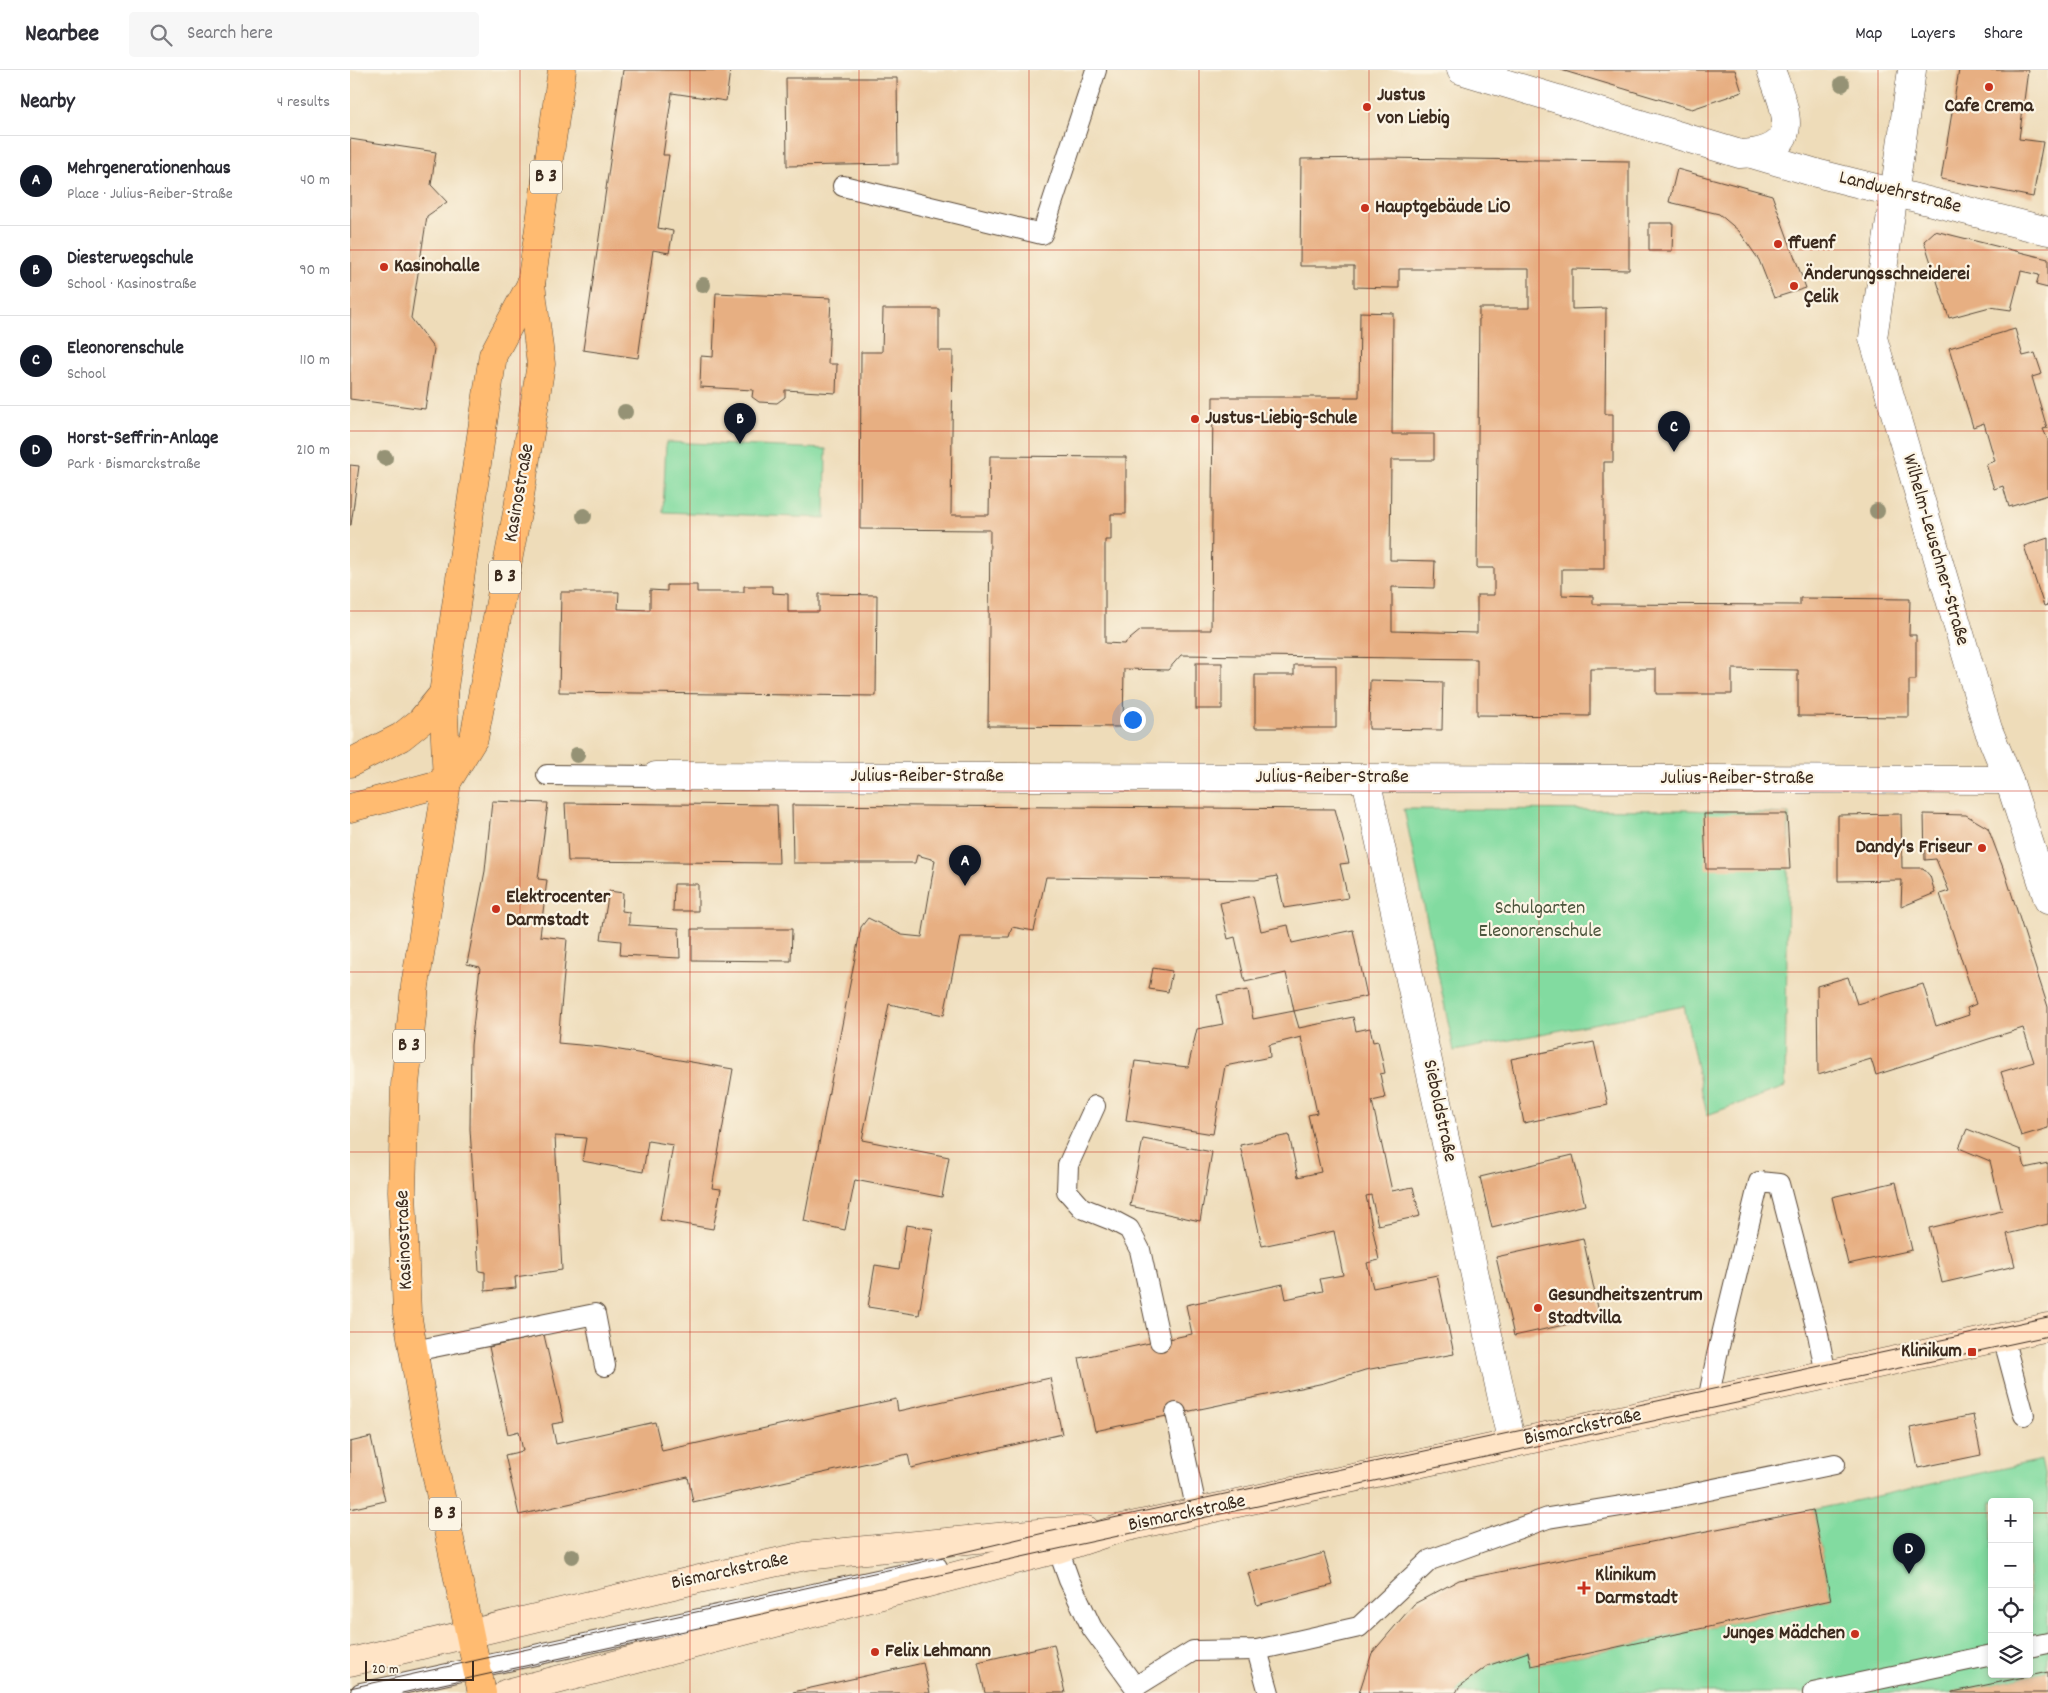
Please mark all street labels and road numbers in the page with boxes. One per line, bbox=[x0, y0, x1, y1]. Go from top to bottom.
road number: B 3 bbox=[530, 160, 562, 194]
street label: Landwehrstraße bbox=[1836, 164, 1964, 222]
street label: Kasinostraße bbox=[498, 441, 542, 545]
street label: Wilhelm-Leuschner-Straße bbox=[1894, 451, 1976, 649]
road number: B 3 bbox=[489, 561, 521, 594]
street label: Julius-Reiber-Straße bbox=[850, 763, 1004, 791]
street label: Julius-Reiber-Straße bbox=[1255, 764, 1409, 792]
street label: Julius-Reiber-Straße bbox=[1660, 765, 1814, 793]
road number: B 3 bbox=[393, 1029, 425, 1062]
street label: Sieboldstraße bbox=[1415, 1057, 1464, 1165]
street label: Kasinostraße bbox=[389, 1189, 421, 1290]
street label: Bismarckstraße bbox=[1522, 1402, 1644, 1454]
street label: Bismarckstraße bbox=[1126, 1488, 1248, 1540]
road number: B 3 bbox=[429, 1498, 461, 1530]
street label: Bismarckstraße bbox=[669, 1546, 791, 1598]

